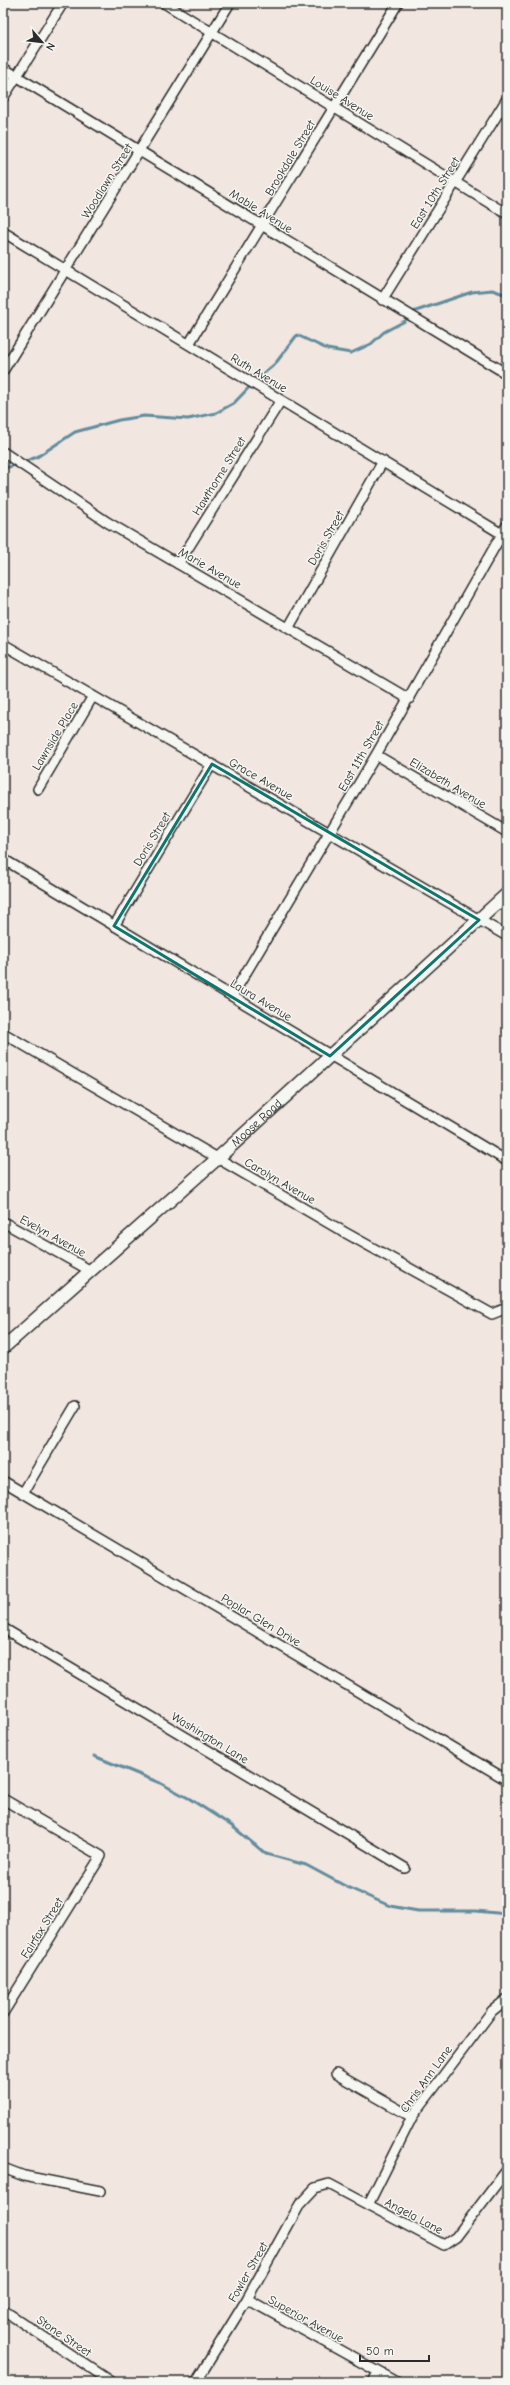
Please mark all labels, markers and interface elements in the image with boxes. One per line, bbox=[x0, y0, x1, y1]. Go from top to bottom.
north arrow bbox=[22, 22, 62, 62]
text: N bbox=[43, 40, 58, 53]
street label: Louise Avenue bbox=[308, 73, 376, 123]
street label: Brookdale Street bbox=[262, 117, 318, 198]
street label: Woodlawn Street bbox=[78, 140, 136, 221]
street label: East 10th Street bbox=[407, 154, 463, 231]
street label: Mable Avenue bbox=[227, 186, 295, 236]
street label: Ruth Avenue bbox=[228, 351, 290, 395]
street label: Hawthorne Street bbox=[189, 434, 249, 518]
street label: Doris Street bbox=[305, 508, 347, 568]
street label: Marie Avenue bbox=[176, 544, 244, 592]
street label: Lawnside Place bbox=[29, 699, 81, 773]
street label: East 11th Street bbox=[335, 718, 387, 794]
street label: Grace Avenue bbox=[226, 755, 296, 803]
street label: Elizabeth Avenue bbox=[407, 755, 489, 811]
street label: Doris Street bbox=[130, 809, 174, 869]
street label: Laura Avenue bbox=[228, 976, 294, 1024]
street label: Moose Road bbox=[228, 1096, 285, 1150]
street label: Carolyn Avenue bbox=[242, 1155, 318, 1207]
street label: Evelyn Avenue bbox=[18, 1212, 88, 1260]
street label: Poplar Glen Drive bbox=[219, 1591, 303, 1649]
street label: Washington Lane bbox=[169, 1709, 251, 1767]
street label: Fairfax Street bbox=[18, 1895, 67, 1961]
street label: Chris Ann Lane bbox=[397, 2043, 455, 2115]
street label: Angela Lane bbox=[383, 2195, 445, 2237]
street label: Fowler Street bbox=[225, 2239, 271, 2305]
street label: Superior Avenue bbox=[266, 2292, 346, 2346]
street label: Stone Street bbox=[34, 2313, 94, 2360]
scale bar bbox=[360, 2337, 429, 2363]
text: 50 m bbox=[366, 2344, 394, 2358]

